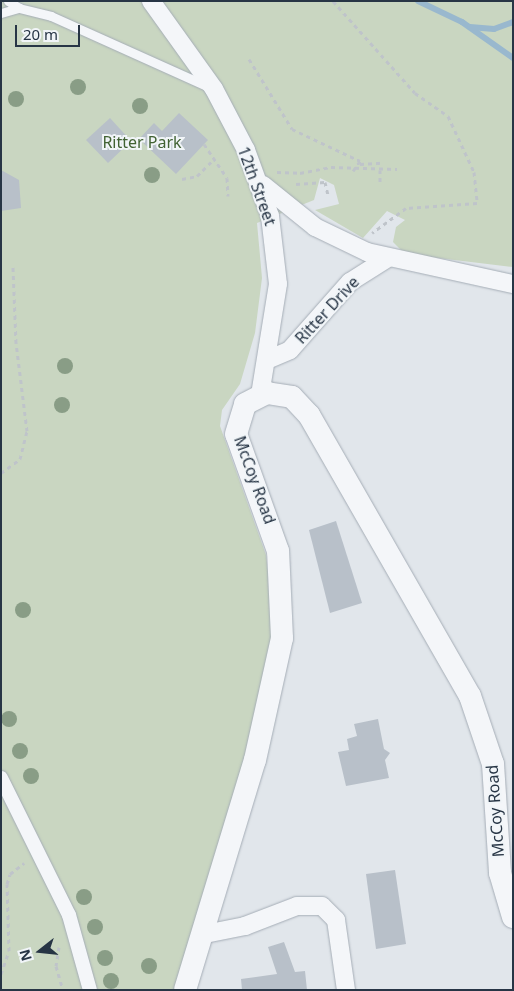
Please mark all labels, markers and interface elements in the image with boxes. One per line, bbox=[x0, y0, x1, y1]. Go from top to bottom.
scale bar bbox=[18, 15, 82, 47]
text: 20 m bbox=[23, 24, 58, 44]
park label: Ritter Park bbox=[102, 132, 182, 152]
street label: 12th Street bbox=[234, 144, 280, 228]
street label: Ritter Drive bbox=[291, 272, 363, 348]
street label: McCoy Road bbox=[230, 433, 280, 527]
street label: McCoy Road bbox=[482, 764, 508, 858]
north arrow bbox=[15, 926, 65, 976]
text: N bbox=[14, 947, 36, 963]

